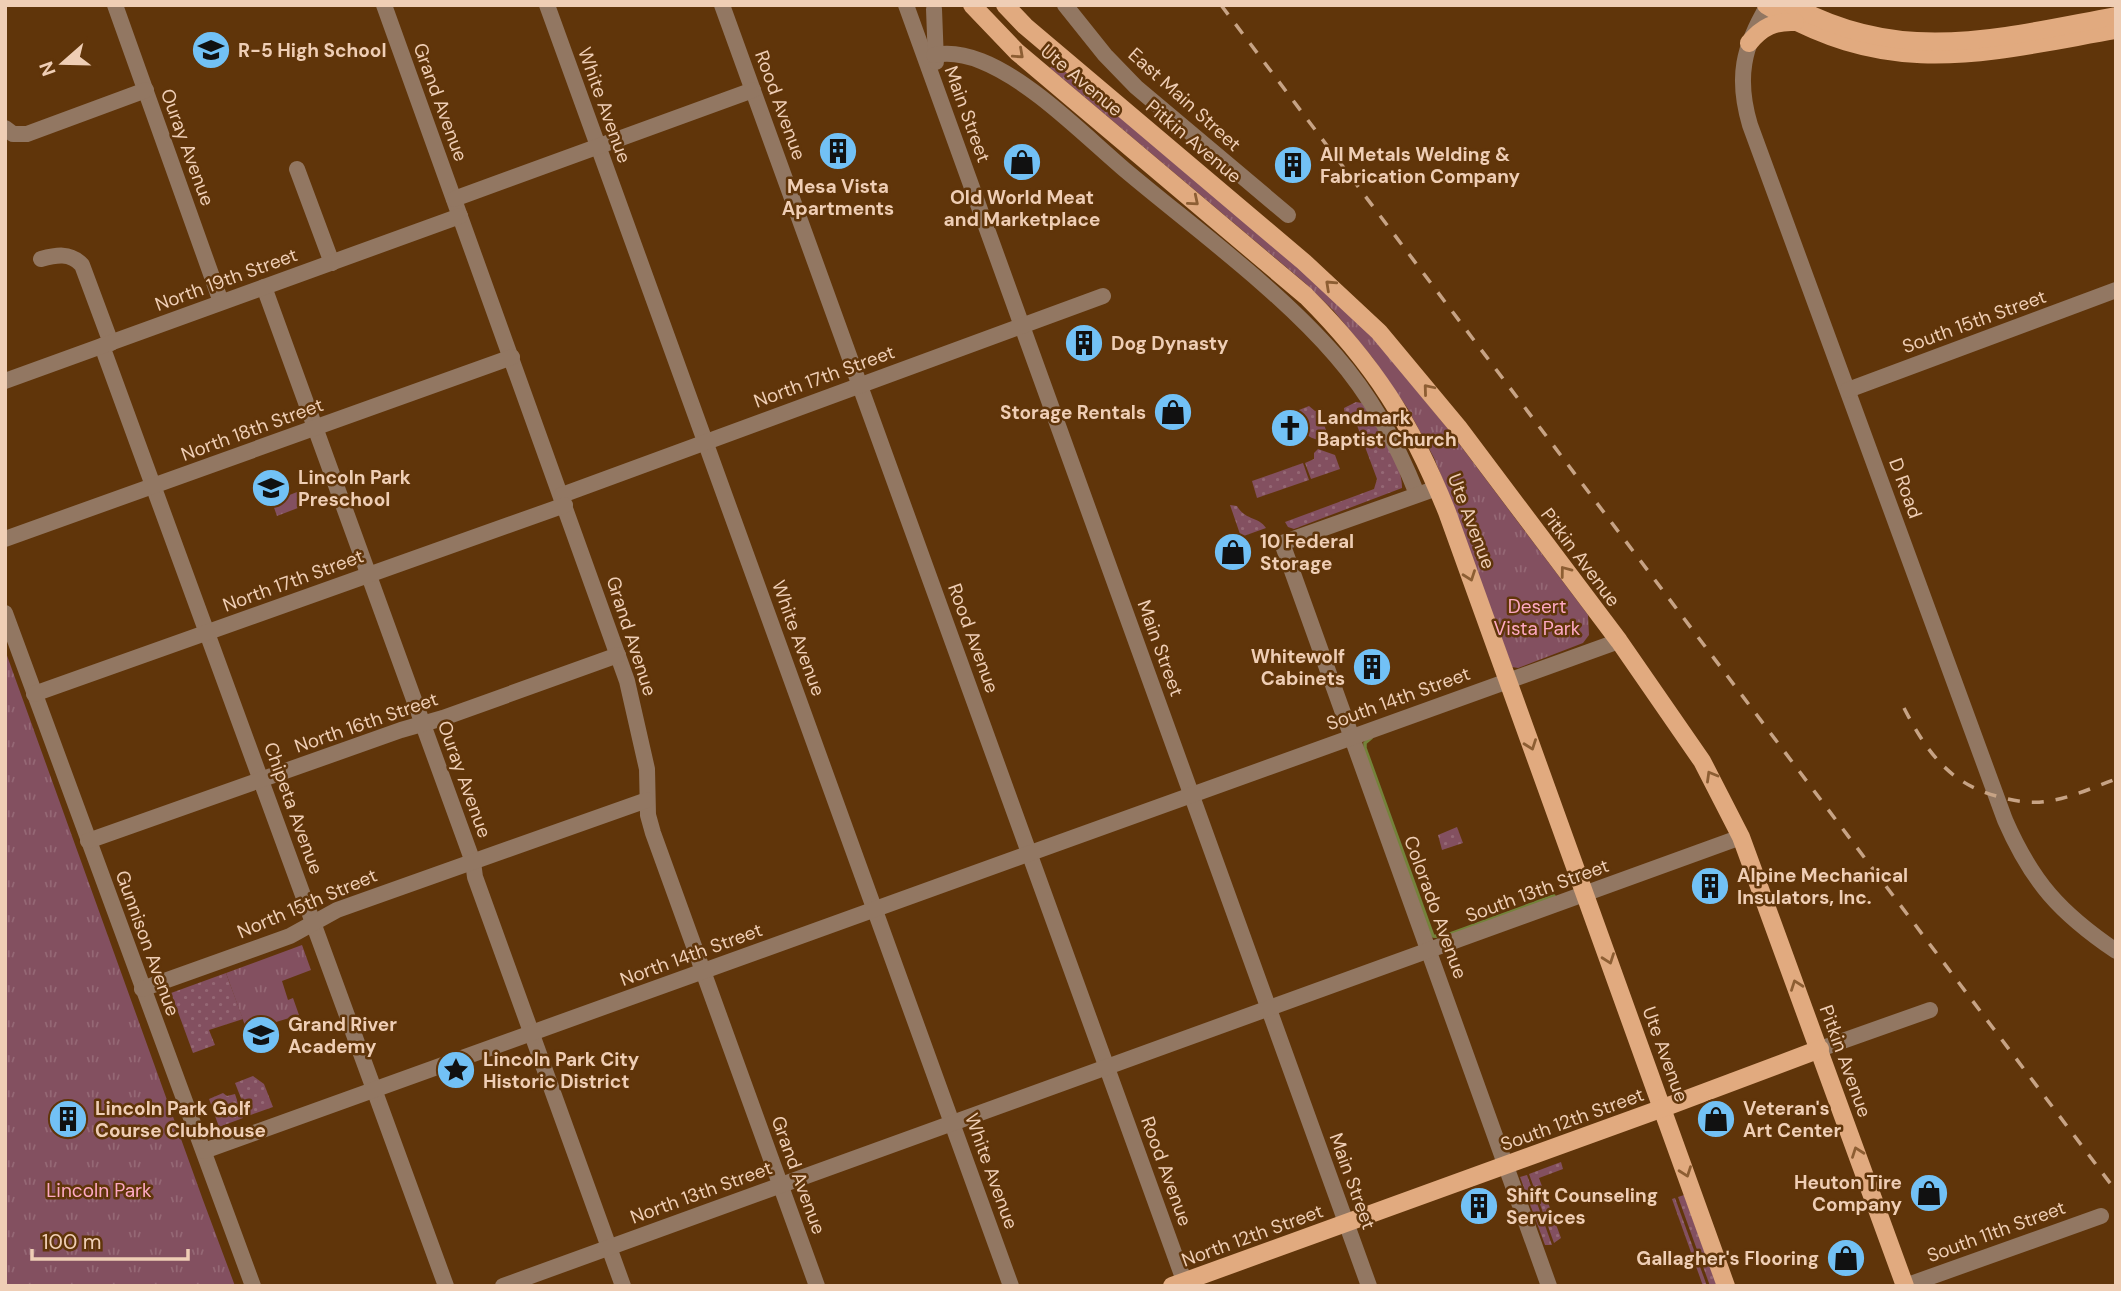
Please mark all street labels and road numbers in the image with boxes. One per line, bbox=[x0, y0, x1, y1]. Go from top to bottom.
street label: Ute Avenue bbox=[1035, 39, 1128, 122]
street label: Grand Avenue bbox=[408, 40, 474, 165]
street label: East Main Street bbox=[1123, 42, 1246, 157]
street label: White Avenue bbox=[572, 44, 637, 167]
street label: Rood Avenue bbox=[749, 47, 812, 163]
street label: Main Street bbox=[939, 63, 996, 166]
street label: Ouray Avenue bbox=[155, 85, 220, 209]
street label: Pitkin Avenue bbox=[1141, 94, 1247, 189]
street label: North 19th Street bbox=[151, 242, 301, 317]
street label: South 15th Street bbox=[1899, 284, 2050, 359]
street label: North 17th Street bbox=[750, 339, 898, 414]
street label: North 18th Street bbox=[178, 392, 327, 467]
street label: D Road bbox=[1883, 455, 1928, 522]
street label: Ute Avenue bbox=[1442, 470, 1501, 572]
street label: Pitkin Avenue bbox=[1535, 503, 1626, 612]
street label: North 17th Street bbox=[219, 543, 367, 618]
street label: Grand Avenue bbox=[600, 573, 663, 699]
street label: White Avenue bbox=[766, 577, 831, 700]
street label: Rood Avenue bbox=[942, 580, 1005, 696]
street label: Main Street bbox=[1132, 597, 1189, 700]
street label: South 14th Street bbox=[1323, 661, 1474, 736]
street label: North 16th Street bbox=[291, 686, 441, 759]
street label: Ouray Avenue bbox=[432, 717, 497, 841]
street label: Chipeta Avenue bbox=[258, 739, 329, 878]
street label: Colorado Avenue bbox=[1398, 832, 1473, 982]
street label: South 13th Street bbox=[1462, 853, 1612, 928]
street label: North 15th Street bbox=[233, 863, 381, 944]
street label: Gunnison Avenue bbox=[110, 867, 185, 1019]
street label: North 14th Street bbox=[617, 917, 766, 992]
street label: Pitkin Avenue bbox=[1814, 1002, 1877, 1121]
street label: Ute Avenue bbox=[1637, 1003, 1694, 1105]
street label: South 12th Street bbox=[1497, 1082, 1647, 1157]
street label: White Avenue bbox=[959, 1110, 1024, 1233]
street label: Grand Avenue bbox=[766, 1113, 832, 1238]
street label: Rood Avenue bbox=[1135, 1113, 1198, 1229]
street label: Main Street bbox=[1324, 1130, 1381, 1233]
street label: North 13th Street bbox=[627, 1155, 776, 1230]
street label: South 11th Street bbox=[1923, 1195, 2069, 1268]
street label: North 12th Street bbox=[1178, 1198, 1326, 1273]

